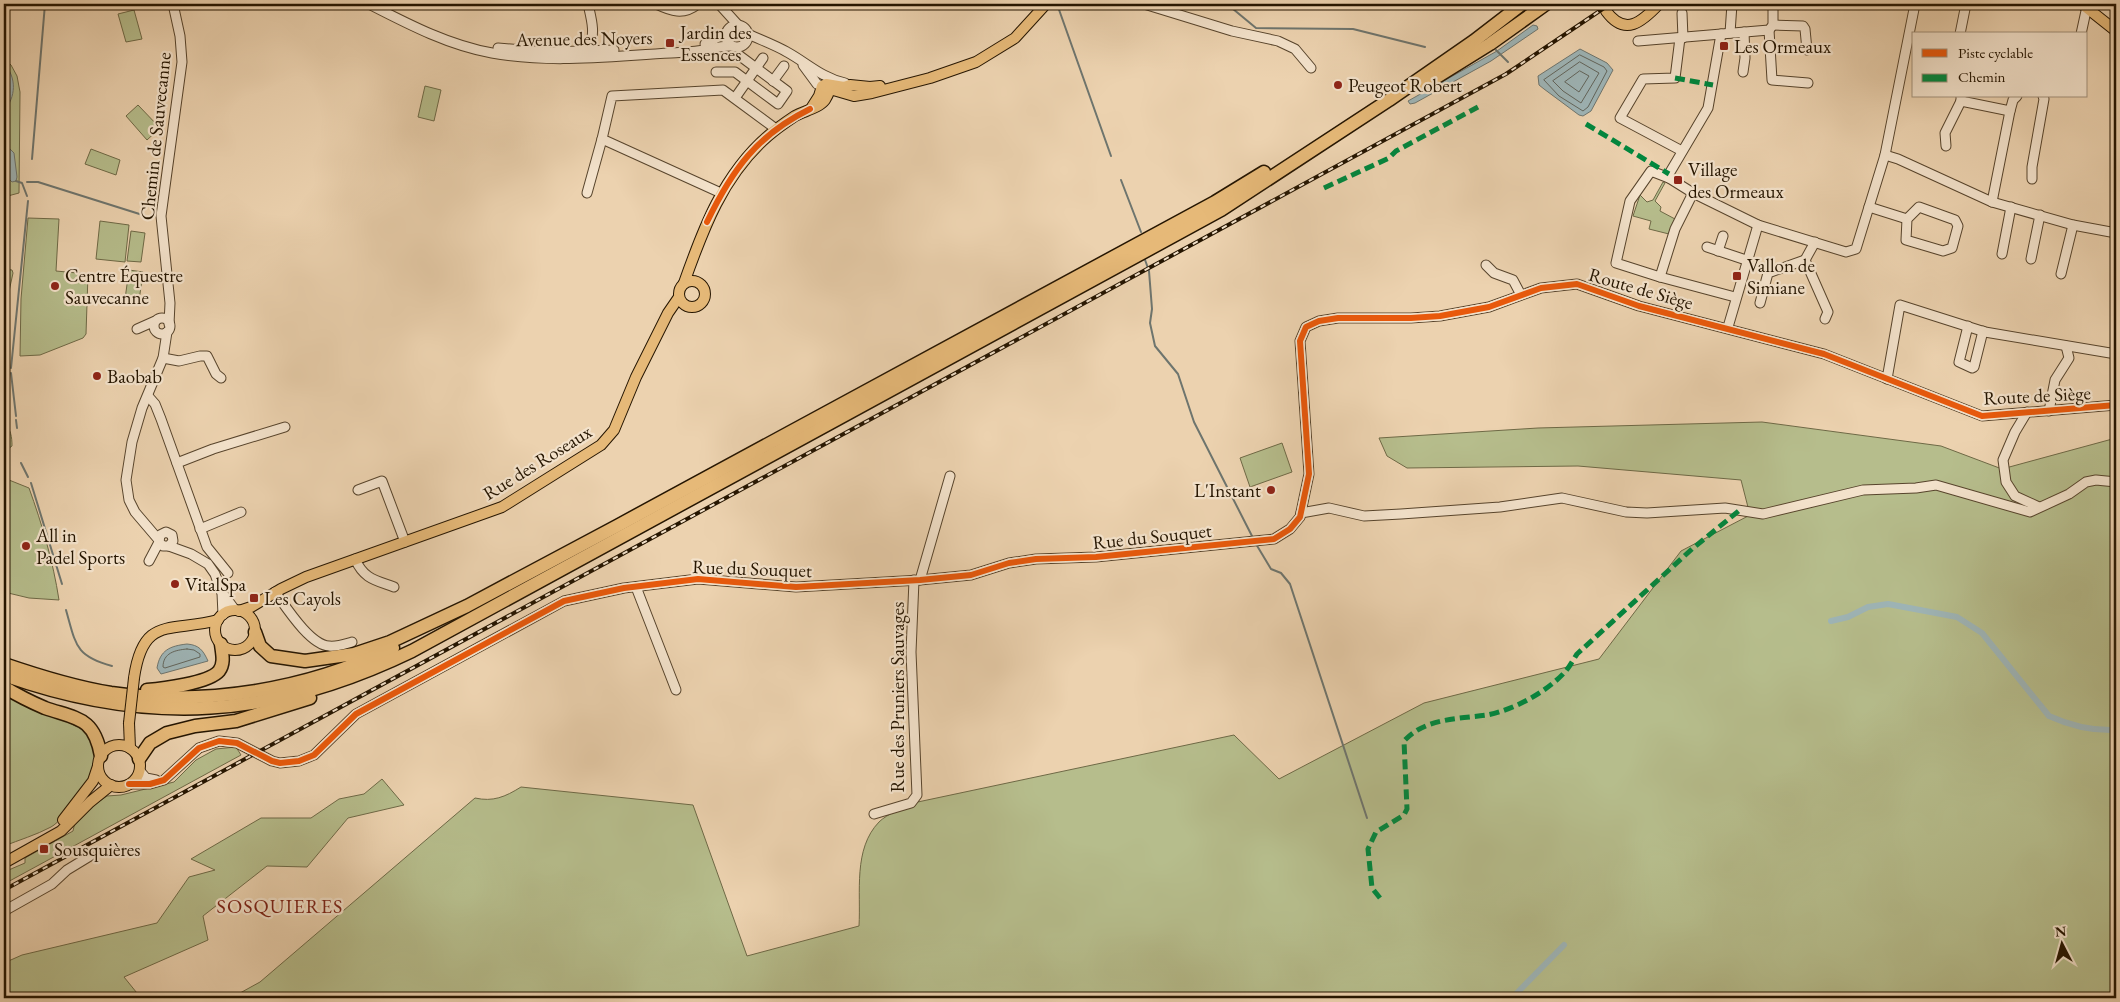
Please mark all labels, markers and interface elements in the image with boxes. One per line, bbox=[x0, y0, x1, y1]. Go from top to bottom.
place label: Jardin des Essences bbox=[678, 20, 752, 67]
street label: Avenue des Noyers bbox=[514, 25, 653, 52]
legend bbox=[1912, 32, 2088, 98]
place label: Les Ormeaux bbox=[1734, 34, 1832, 59]
marker: Jardin des Essences bbox=[664, 37, 676, 49]
marker: Les Ormeaux bbox=[1718, 40, 1730, 52]
text: Piste cyclable bbox=[1958, 43, 2033, 62]
street label: Chemin de Sauvecanne bbox=[134, 51, 177, 221]
text: Chemin bbox=[1958, 67, 2006, 86]
place label: Peugeot Robert bbox=[1348, 73, 1462, 98]
marker: Peugeot Robert bbox=[1332, 79, 1344, 91]
place label: Village des Ormeaux bbox=[1688, 157, 1785, 204]
marker: Village des Ormeaux bbox=[1672, 174, 1684, 186]
place label: Vallon de Simiane bbox=[1747, 253, 1815, 300]
street label: Route de Siège bbox=[1586, 262, 1696, 315]
place label: Centre Équestre Sauvecanne bbox=[65, 263, 183, 310]
marker: Vallon de Simiane bbox=[1731, 270, 1743, 282]
marker: Centre Équestre Sauvecanne bbox=[49, 280, 61, 292]
place label: Baobab bbox=[107, 364, 162, 389]
marker: Baobab bbox=[91, 370, 103, 382]
street label: Route de Siège bbox=[1983, 380, 2091, 411]
street label: Rue des Roseaux bbox=[478, 419, 597, 506]
place label: L'Instant bbox=[1194, 478, 1261, 503]
marker: L'Instant bbox=[1265, 484, 1277, 496]
street label: Rue du Souquet bbox=[1091, 518, 1213, 555]
place label: All in Padel Sports bbox=[35, 523, 125, 570]
marker: All in Padel Sports bbox=[20, 540, 32, 552]
street label: Rue du Souquet bbox=[692, 554, 812, 583]
place label: VitalSpa bbox=[185, 572, 246, 597]
marker: VitalSpa bbox=[169, 578, 181, 590]
place label: Les Cayols bbox=[264, 586, 341, 611]
marker: Les Cayols bbox=[248, 592, 260, 604]
street label: Rue des Pruniers Sauvages bbox=[885, 602, 910, 792]
place label: Sousquières bbox=[54, 837, 140, 862]
marker: Sousquières bbox=[38, 843, 50, 855]
district label: SOSQUIERES bbox=[217, 893, 343, 919]
north arrow bbox=[2038, 920, 2088, 970]
text: N bbox=[2054, 921, 2068, 941]

